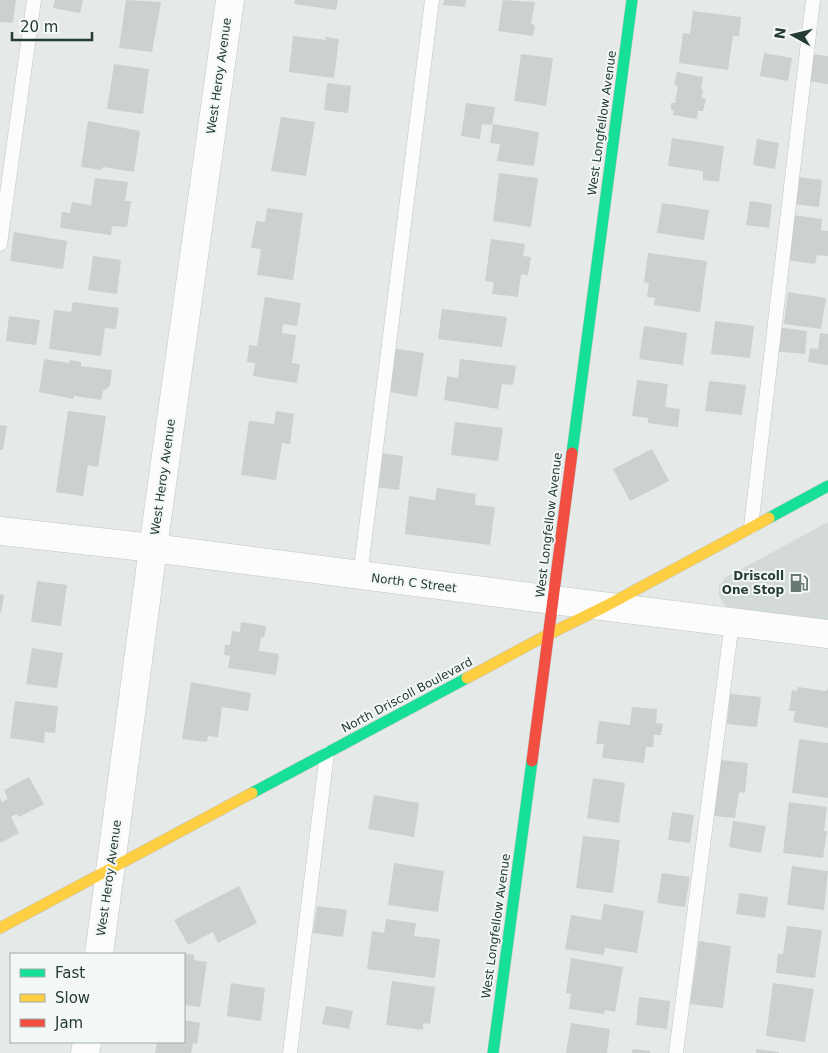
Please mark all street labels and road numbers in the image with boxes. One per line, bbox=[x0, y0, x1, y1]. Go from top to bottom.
street label: West Heroy Avenue bbox=[204, 17, 234, 135]
street label: West Longfellow Avenue bbox=[585, 50, 619, 196]
street label: West Heroy Avenue bbox=[148, 418, 178, 536]
street label: West Longfellow Avenue bbox=[533, 452, 565, 598]
street label: North C Street bbox=[370, 571, 458, 595]
street label: North Driscoll Boulevard bbox=[339, 654, 475, 736]
street label: West Heroy Avenue bbox=[94, 819, 124, 937]
street label: West Longfellow Avenue bbox=[479, 853, 513, 999]

